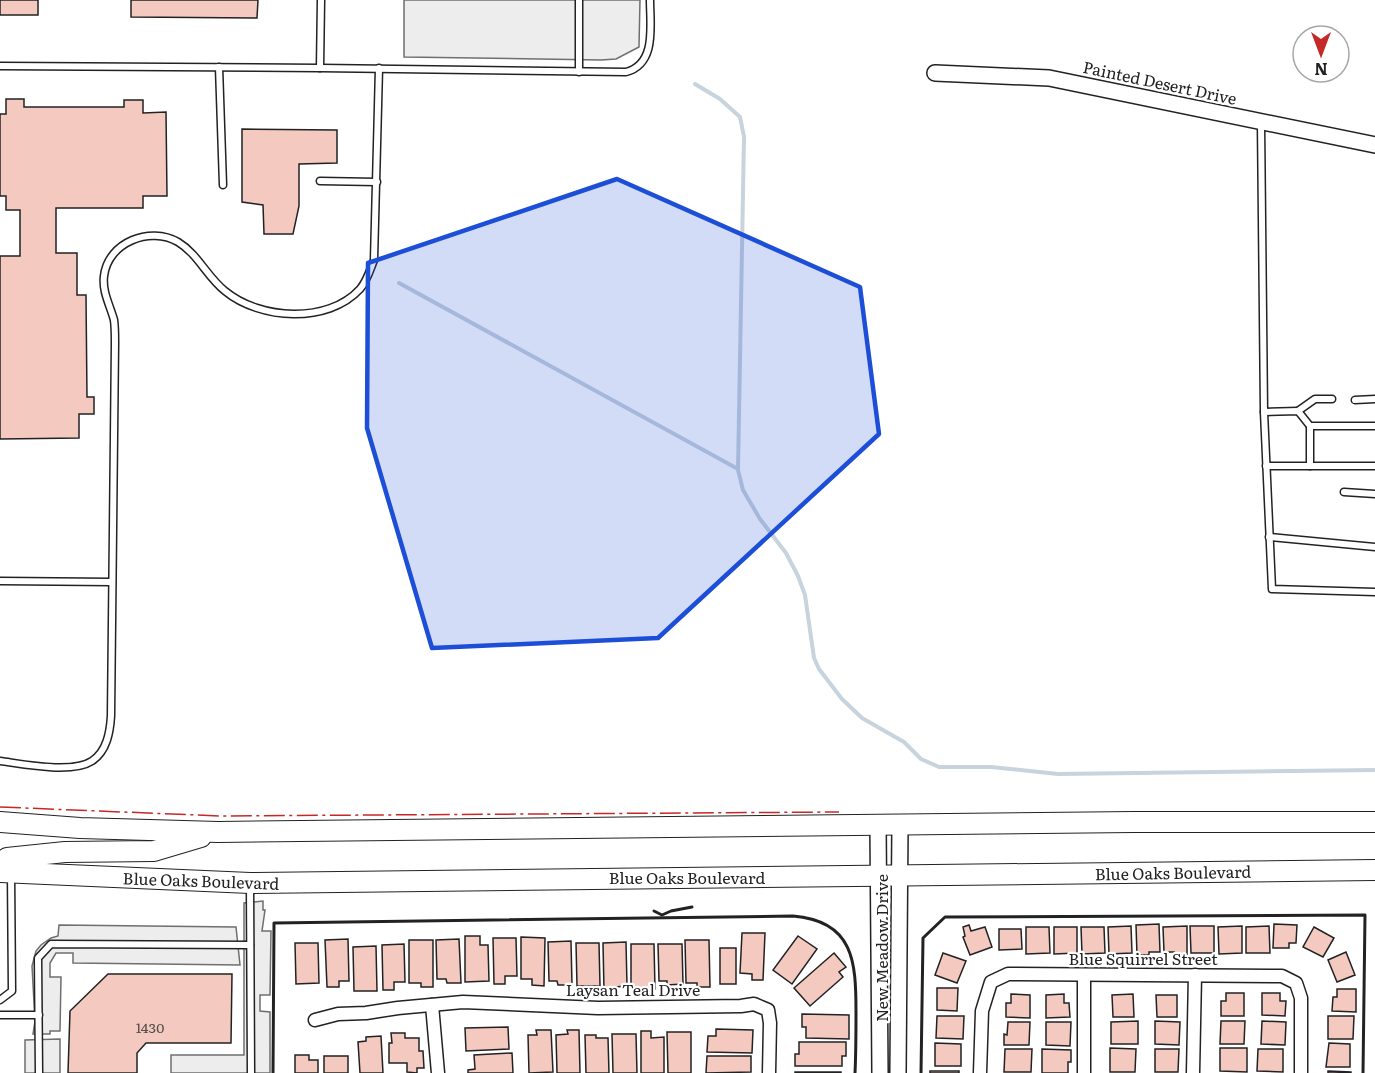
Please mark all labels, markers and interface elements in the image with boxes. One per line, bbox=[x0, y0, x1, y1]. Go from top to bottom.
north arrow bbox=[1291, 24, 1351, 84]
street label: Painted Desert Drive bbox=[1081, 54, 1239, 110]
text: N bbox=[1314, 58, 1328, 82]
street label: Blue Oaks Boulevard bbox=[1095, 859, 1252, 885]
street label: Blue Oaks Boulevard bbox=[122, 865, 280, 895]
street label: Blue Oaks Boulevard bbox=[609, 865, 765, 889]
street label: New Meadow Drive bbox=[869, 874, 893, 1022]
street label: Blue Squirrel Street bbox=[1068, 946, 1218, 970]
street label: Laysan Teal Drive bbox=[566, 977, 700, 1001]
house number: 1430 bbox=[136, 1017, 164, 1037]

